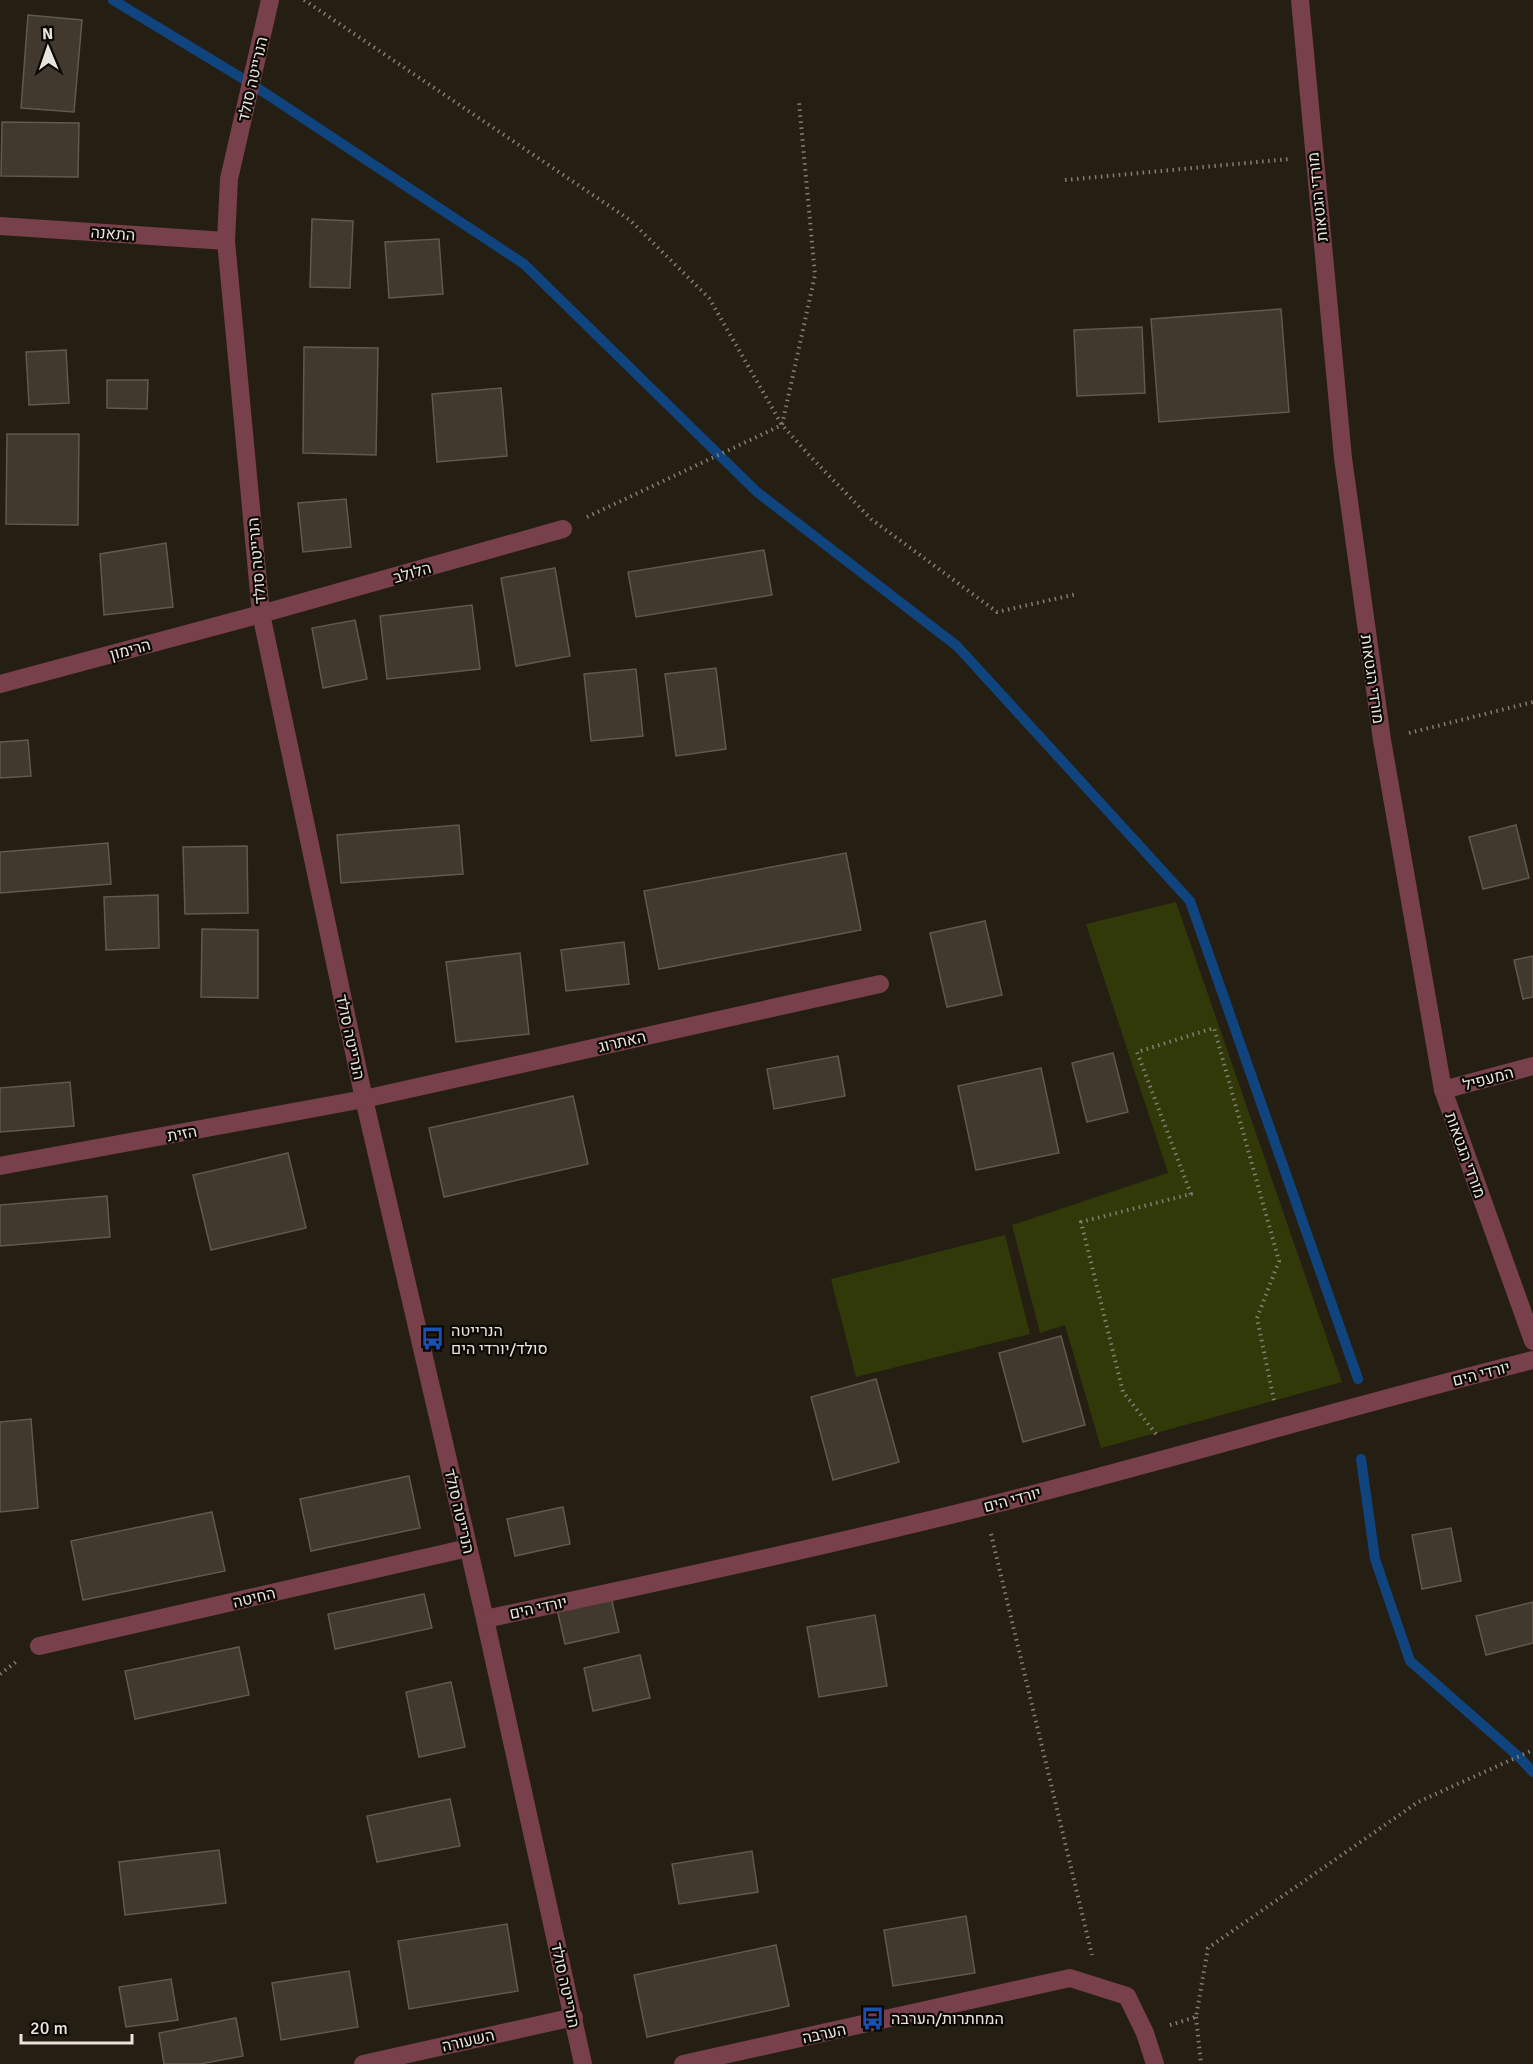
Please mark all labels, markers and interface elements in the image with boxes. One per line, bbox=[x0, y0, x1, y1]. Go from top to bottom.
north arrow bbox=[18, 18, 78, 78]
text: N bbox=[42, 24, 53, 44]
street label: הנרייטה סולד bbox=[233, 35, 273, 124]
street label: מורדי הגטאות bbox=[1303, 151, 1333, 243]
street label: התאנה bbox=[90, 222, 136, 246]
street label: הנרייטה סולד bbox=[243, 517, 271, 605]
street label: הלולב bbox=[391, 558, 434, 588]
street label: מורדי הגטאות bbox=[1356, 633, 1388, 725]
street label: הרימון bbox=[108, 635, 153, 665]
street label: הנרייטה סולד bbox=[331, 993, 369, 1082]
street label: האתרוג bbox=[596, 1027, 648, 1057]
street label: המעפיל bbox=[1461, 1063, 1516, 1095]
street label: מורדי הגטאות bbox=[1440, 1110, 1490, 1201]
street label: הזית bbox=[166, 1122, 199, 1146]
place label: הנרייטה סולד/יורדי הים bbox=[451, 1321, 548, 1359]
bus stop icon: הנרייטה סולד/יורדי הים bbox=[420, 1326, 446, 1352]
street label: יורדי הים bbox=[1450, 1357, 1512, 1391]
street label: הנרייטה סולד bbox=[439, 1467, 479, 1556]
street label: יורדי הים bbox=[981, 1483, 1043, 1517]
street label: החיטה bbox=[231, 1583, 278, 1613]
street label: יורדי הים bbox=[508, 1592, 569, 1624]
street label: הנרייטה סולד bbox=[546, 1941, 584, 2030]
bus stop icon: המחתרות/הערבה bbox=[860, 2005, 886, 2031]
scale bar bbox=[21, 2007, 132, 2045]
place label: המחתרות/הערבה bbox=[891, 2009, 1004, 2029]
text: 20 m bbox=[30, 2017, 68, 2039]
street label: הערבה bbox=[800, 2020, 848, 2048]
street label: השעורה bbox=[440, 2025, 496, 2057]

